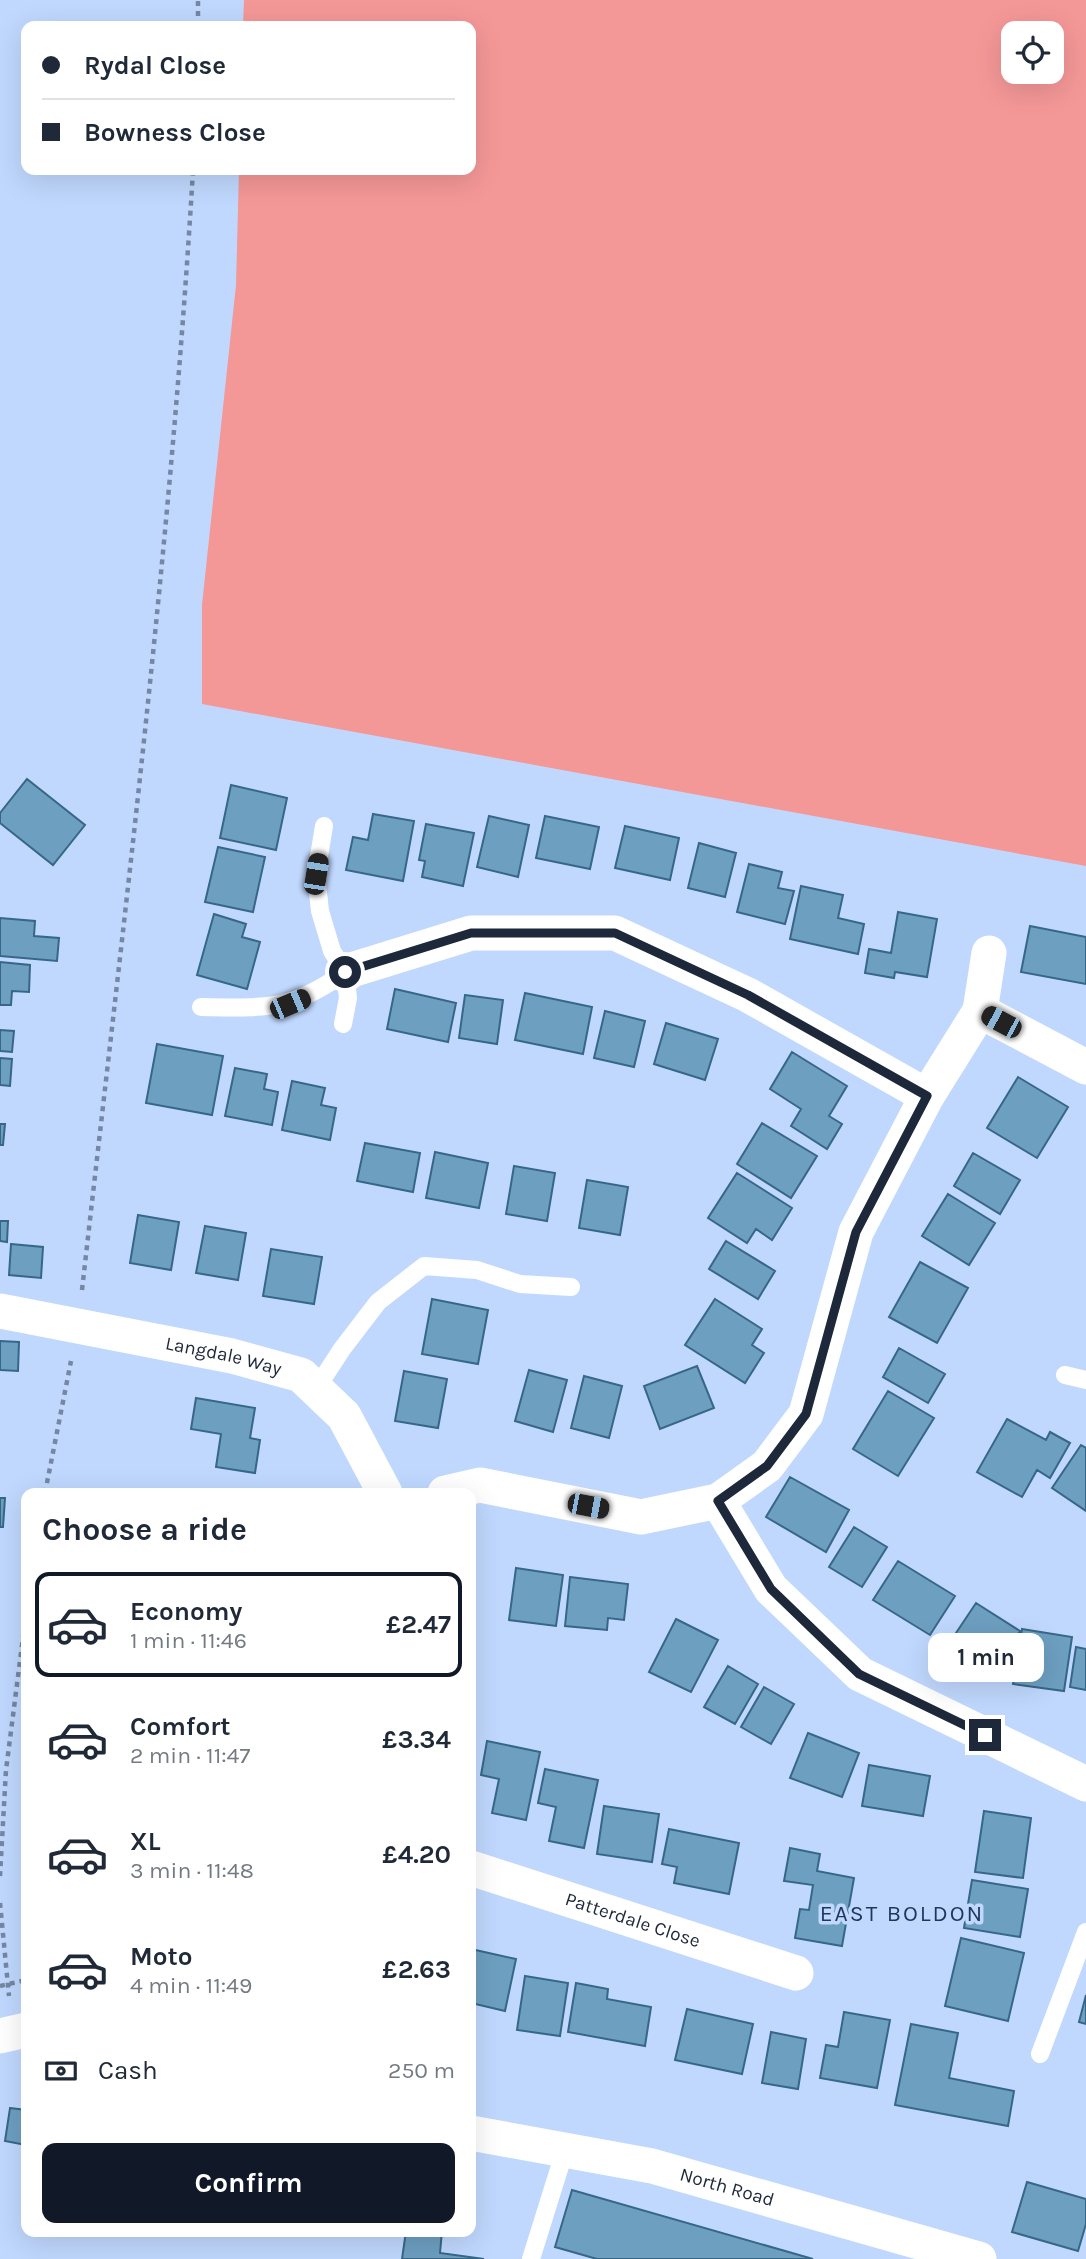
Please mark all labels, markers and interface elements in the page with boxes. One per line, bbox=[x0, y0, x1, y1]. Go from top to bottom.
map controls bbox=[1001, 21, 1064, 84]
button: locate bbox=[1001, 21, 1064, 84]
text: Rydal Close bbox=[84, 50, 226, 81]
text: Bowness Close bbox=[84, 117, 266, 148]
car bbox=[303, 852, 330, 896]
route start bbox=[329, 956, 361, 988]
car bbox=[267, 986, 314, 1022]
car bbox=[978, 1003, 1025, 1041]
street label: Langdale Way bbox=[164, 1332, 284, 1380]
car bbox=[566, 1492, 611, 1520]
text: Choose a ride bbox=[42, 1511, 247, 1548]
icon: car bbox=[46, 1593, 109, 1656]
text: Economy bbox=[130, 1596, 242, 1627]
text: £2.47 bbox=[386, 1609, 451, 1640]
text: 1 min · 11:46 bbox=[130, 1627, 247, 1654]
callout: 1 min bbox=[927, 1634, 1043, 1682]
text: 1 min bbox=[957, 1644, 1015, 1671]
icon: car bbox=[46, 1708, 109, 1771]
text: Comfort bbox=[130, 1711, 231, 1742]
route end bbox=[969, 1719, 1001, 1751]
text: £3.34 bbox=[382, 1724, 451, 1755]
text: 2 min · 11:47 bbox=[130, 1742, 250, 1769]
icon: car bbox=[46, 1823, 109, 1886]
text: XL bbox=[130, 1826, 161, 1857]
text: £4.20 bbox=[382, 1839, 451, 1870]
text: 3 min · 11:48 bbox=[130, 1857, 254, 1884]
street label: Patterdale Close bbox=[563, 1888, 703, 1952]
district label: EAST BOLDON bbox=[820, 1900, 984, 1927]
icon: car bbox=[46, 1938, 109, 2001]
text: Moto bbox=[130, 1941, 192, 1972]
text: £2.63 bbox=[382, 1954, 451, 1985]
text: 4 min · 11:49 bbox=[130, 1972, 252, 1999]
icon: cash bbox=[42, 2052, 80, 2090]
text: Cash bbox=[98, 2055, 158, 2086]
text: 250 m bbox=[388, 2057, 455, 2084]
button: Confirm bbox=[42, 2143, 455, 2223]
street label: North Road bbox=[677, 2163, 777, 2211]

